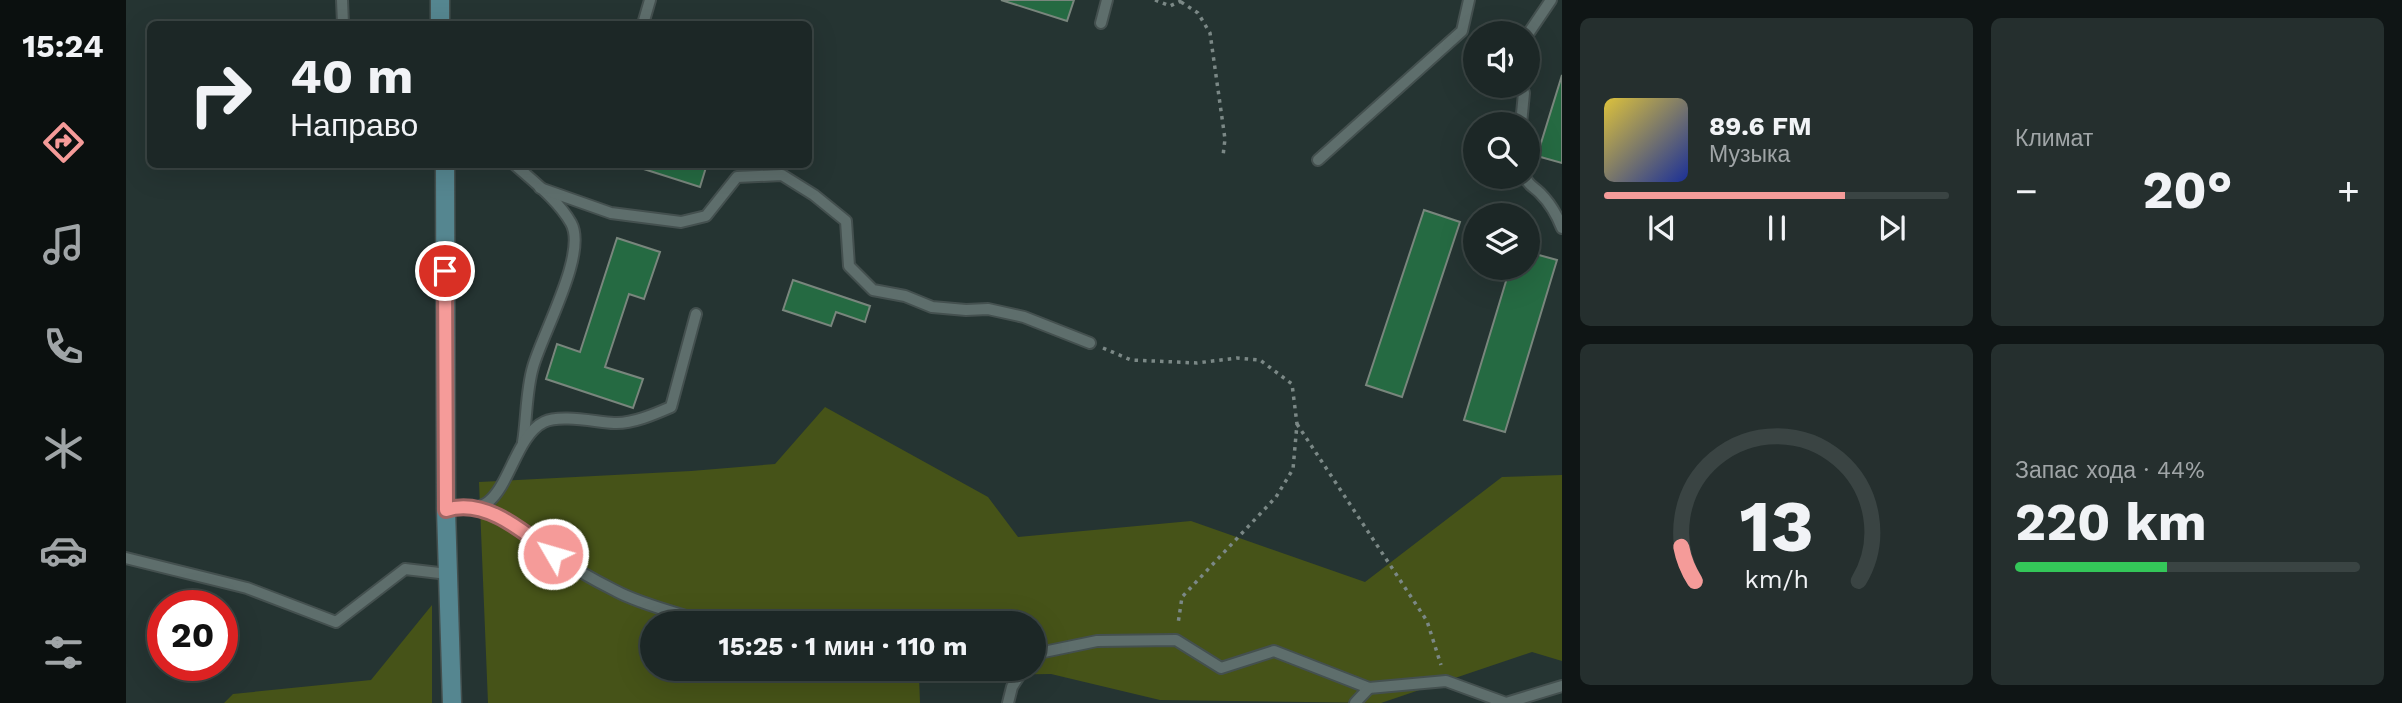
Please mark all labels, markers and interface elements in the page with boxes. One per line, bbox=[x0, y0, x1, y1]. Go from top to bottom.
map controls bbox=[1463, 21, 1540, 280]
button: sound bbox=[1463, 21, 1540, 98]
text: 15:24 bbox=[22, 27, 104, 65]
text: 40 m bbox=[290, 47, 413, 105]
icon: right bbox=[175, 49, 266, 140]
text: Направо bbox=[290, 106, 418, 144]
text: 89.6 FM bbox=[1709, 111, 1812, 141]
button: search bbox=[1463, 112, 1540, 189]
icon: directions bbox=[39, 118, 88, 167]
text: Климат bbox=[2015, 125, 2093, 152]
text: Музыка bbox=[1709, 141, 1790, 168]
text: 20° bbox=[2142, 160, 2233, 221]
text: − bbox=[2015, 169, 2038, 213]
text: + bbox=[2337, 169, 2360, 213]
button: layers bbox=[1463, 203, 1540, 280]
icon: previous bbox=[1643, 209, 1681, 247]
icon: pause bbox=[1758, 209, 1796, 247]
icon: next bbox=[1873, 209, 1911, 247]
icon: music bbox=[39, 220, 88, 269]
pin bbox=[415, 241, 475, 301]
icon: arrive bbox=[426, 252, 464, 290]
icon: phone bbox=[39, 322, 88, 371]
icon: climate bbox=[39, 424, 88, 473]
text: Запас хода · 44% bbox=[2015, 457, 2205, 484]
text: 13 bbox=[1739, 483, 1814, 569]
text: 220 km bbox=[2015, 492, 2207, 553]
position arrow bbox=[516, 517, 590, 591]
icon: car bbox=[39, 526, 88, 575]
text: km/h bbox=[1744, 564, 1809, 593]
speed limit sign: 20 bbox=[147, 590, 238, 681]
icon: filters bbox=[39, 628, 88, 677]
text: 15:25 · 1 мин · 110 m bbox=[718, 631, 968, 661]

